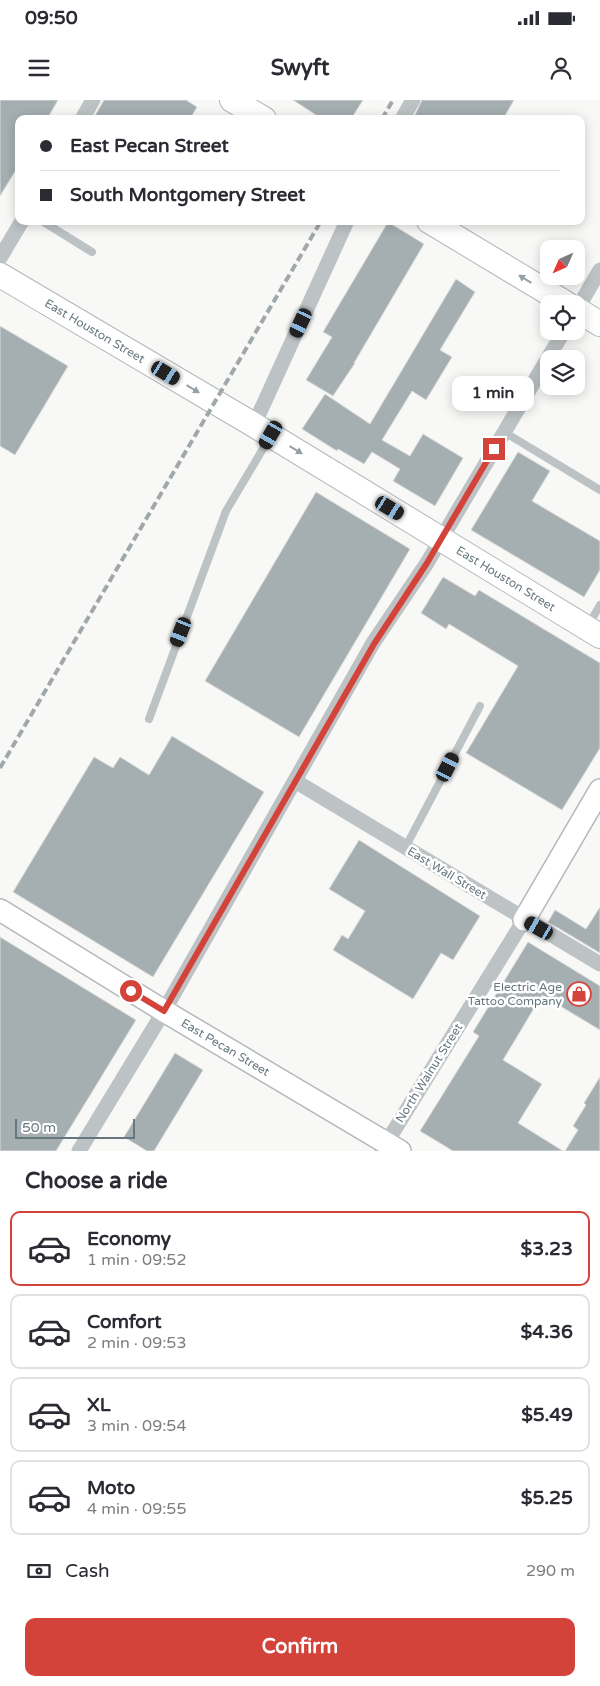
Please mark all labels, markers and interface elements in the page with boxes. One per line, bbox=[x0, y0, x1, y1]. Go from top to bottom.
text: 09:50 bbox=[25, 7, 78, 29]
icon: menu bbox=[25, 54, 53, 82]
icon: person bbox=[547, 54, 575, 82]
text: Swyft bbox=[271, 55, 329, 81]
text: East Pecan Street bbox=[70, 135, 229, 157]
text: South Montgomery Street bbox=[70, 184, 305, 206]
north arrow bbox=[540, 240, 585, 285]
map controls bbox=[540, 240, 585, 395]
one-way arrow bbox=[519, 274, 532, 283]
button: locate bbox=[540, 295, 585, 340]
street label: East Houston Street bbox=[42, 296, 148, 366]
car bbox=[287, 306, 314, 340]
button: layers bbox=[540, 350, 585, 395]
car bbox=[149, 359, 182, 387]
callout: 1 min bbox=[453, 376, 535, 412]
text: 1 min bbox=[472, 383, 514, 403]
one-way arrow bbox=[186, 384, 199, 393]
car bbox=[257, 418, 284, 452]
route end bbox=[483, 438, 505, 460]
one-way arrow bbox=[289, 446, 302, 455]
car bbox=[373, 494, 406, 522]
street label: East Houston Street bbox=[454, 543, 558, 614]
car bbox=[168, 615, 193, 649]
car bbox=[434, 750, 461, 784]
street label: East Wall Street bbox=[405, 844, 489, 902]
car bbox=[522, 914, 555, 942]
route start bbox=[120, 980, 142, 1002]
place label: Electric Age Tattoo Company bbox=[468, 980, 563, 1008]
shop icon: Electric Age Tattoo Company bbox=[566, 981, 592, 1007]
street label: East Pecan Street bbox=[179, 1016, 273, 1079]
street label: North Walnut Street bbox=[393, 1020, 465, 1125]
scale bar bbox=[15, 1116, 135, 1139]
text: 50 m bbox=[22, 1119, 56, 1136]
text: Choose a ride bbox=[25, 1168, 168, 1194]
icon: car bbox=[27, 1226, 72, 1271]
text: Economy bbox=[87, 1228, 171, 1250]
text: $3.23 bbox=[521, 1238, 573, 1260]
text: 1 min · 09:52 bbox=[87, 1250, 186, 1270]
icon: car bbox=[27, 1309, 72, 1354]
text: Comfort bbox=[87, 1311, 161, 1333]
text: $4.36 bbox=[521, 1321, 573, 1343]
text: 2 min · 09:53 bbox=[87, 1333, 186, 1353]
icon: car bbox=[27, 1392, 72, 1437]
text: XL bbox=[87, 1394, 111, 1416]
text: $5.49 bbox=[521, 1404, 573, 1426]
text: 3 min · 09:54 bbox=[87, 1416, 186, 1436]
icon: car bbox=[27, 1475, 72, 1520]
text: Moto bbox=[87, 1477, 135, 1499]
text: $5.25 bbox=[521, 1487, 573, 1509]
text: 4 min · 09:55 bbox=[87, 1499, 186, 1519]
icon: cash bbox=[25, 1557, 53, 1585]
text: Cash bbox=[65, 1560, 110, 1582]
text: 290 m bbox=[526, 1561, 575, 1581]
button: Confirm bbox=[25, 1618, 575, 1676]

